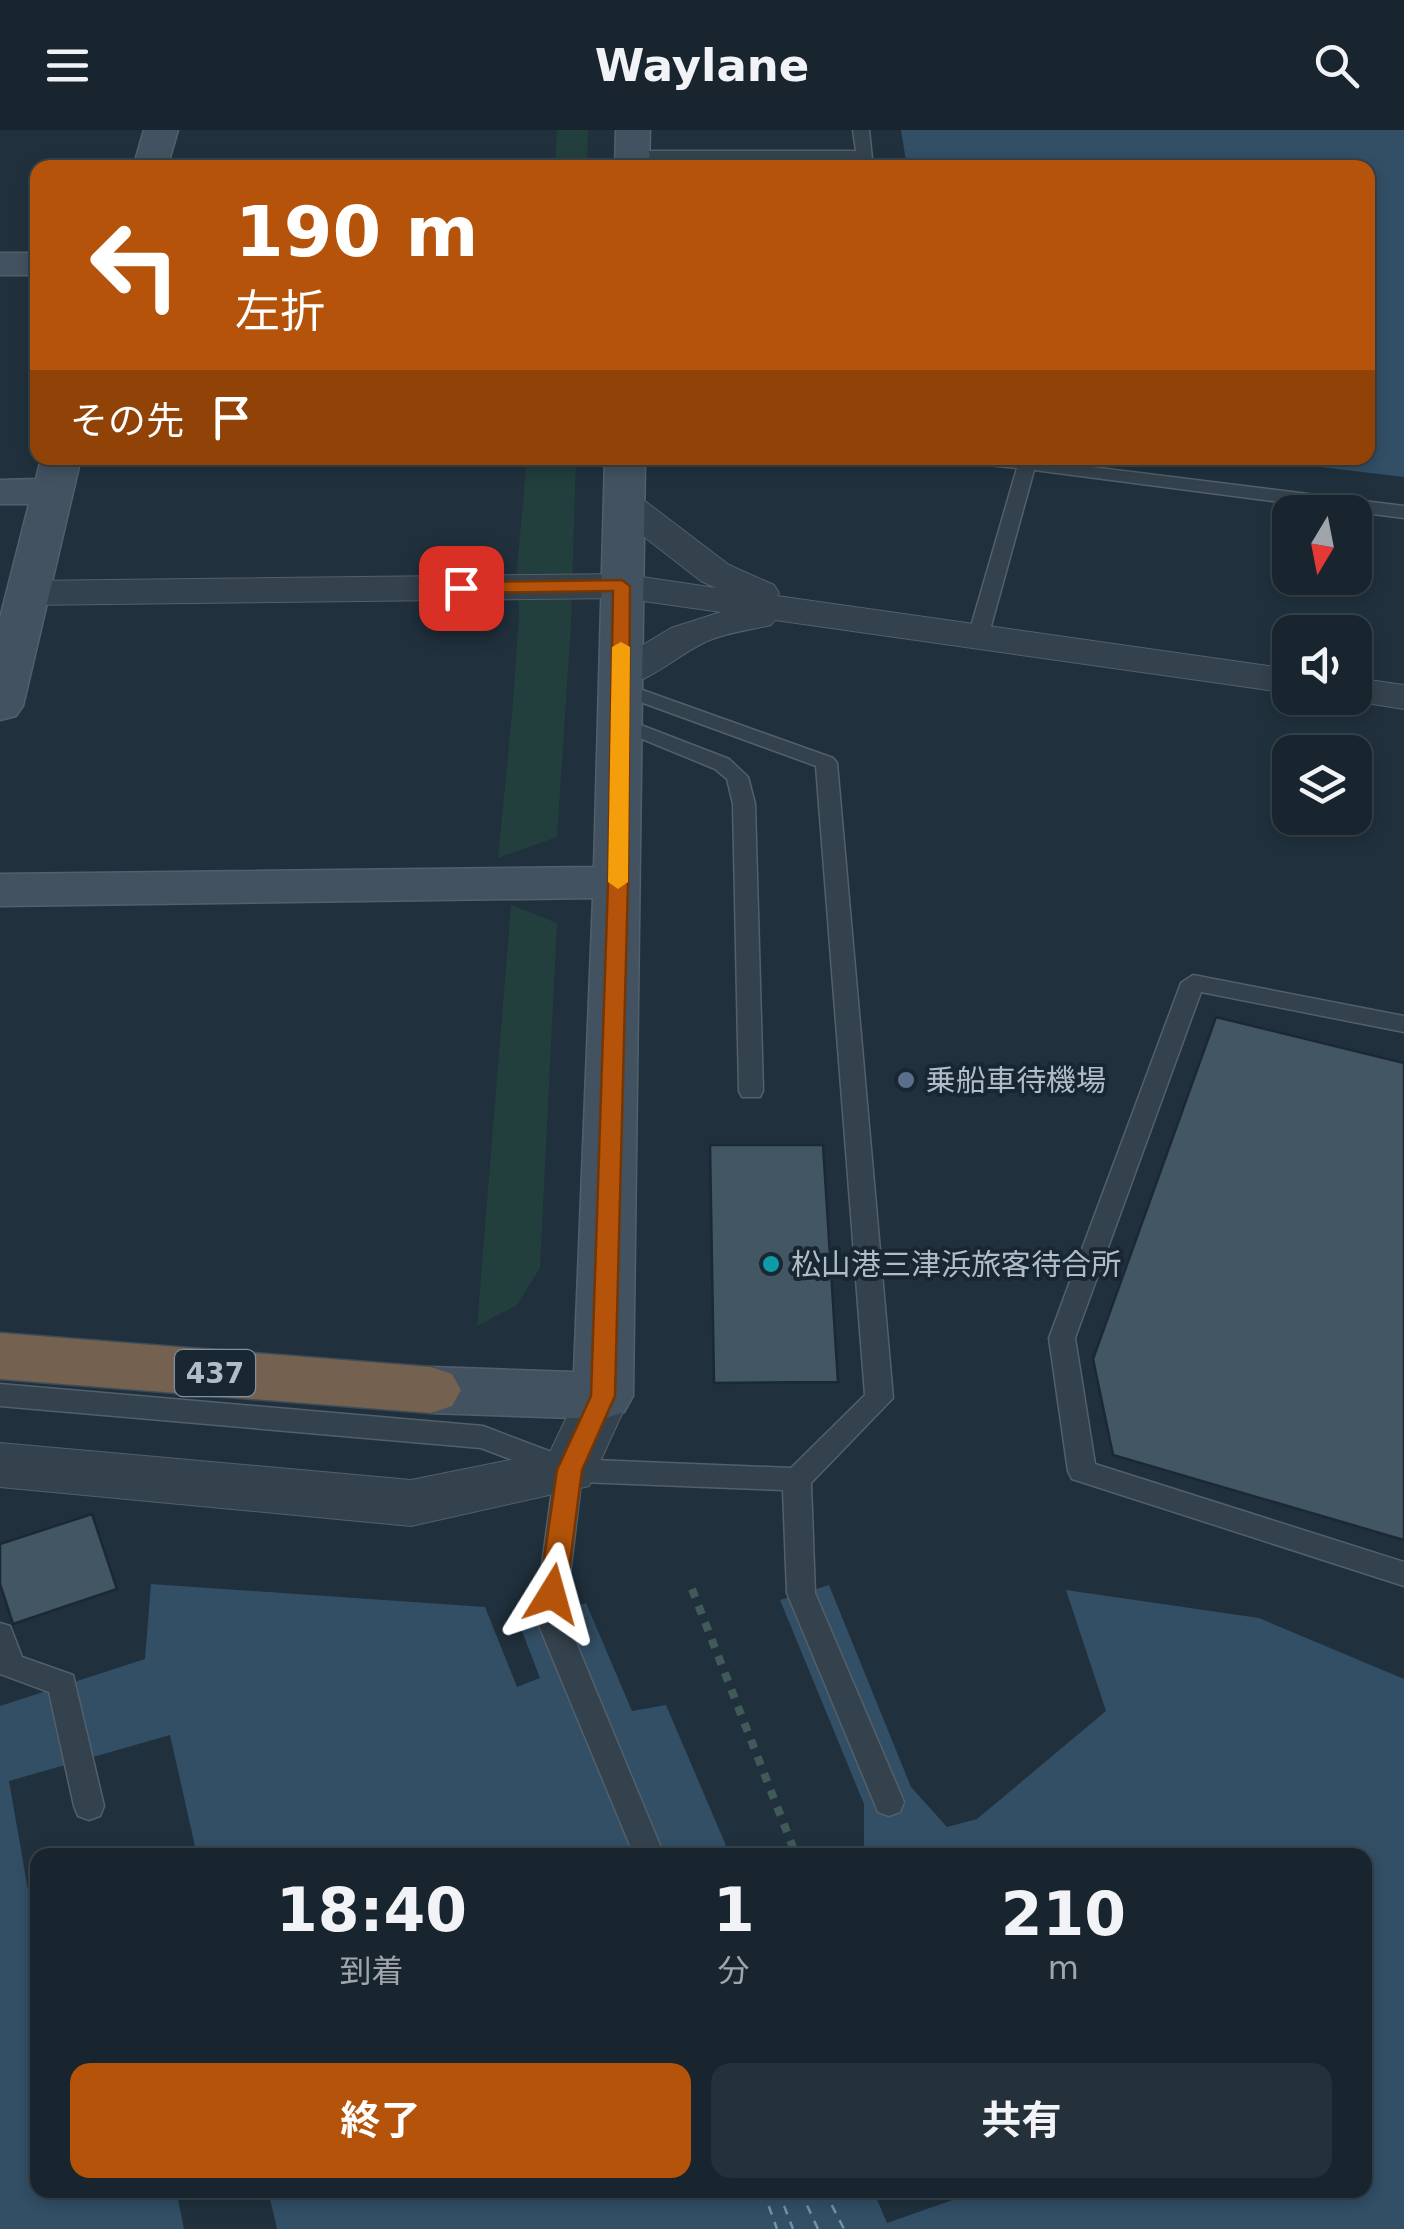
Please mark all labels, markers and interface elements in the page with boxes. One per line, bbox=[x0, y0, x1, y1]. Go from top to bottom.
icon: menu bbox=[40, 38, 95, 93]
icon: search bbox=[1309, 38, 1364, 93]
text: Waylane bbox=[595, 39, 809, 92]
text: 190 m bbox=[235, 191, 478, 273]
icon: left bbox=[70, 200, 200, 330]
text: 左折 bbox=[235, 285, 325, 338]
icon: arrive bbox=[204, 390, 259, 445]
text: その先 bbox=[70, 399, 184, 443]
north arrow bbox=[1272, 495, 1372, 595]
map controls bbox=[1272, 495, 1372, 835]
pin bbox=[419, 546, 504, 631]
icon: arrive bbox=[434, 561, 489, 616]
button: sound bbox=[1272, 615, 1372, 715]
button: layers bbox=[1272, 735, 1372, 835]
place label: 乗船車待機場 bbox=[926, 1063, 1106, 1098]
marker: 乗船車待機場 bbox=[895, 1069, 917, 1091]
place label: 松山港三津浜旅客待合所 bbox=[791, 1247, 1121, 1282]
marker: 松山港三津浜旅客待合所 bbox=[760, 1253, 782, 1275]
road number: 437 bbox=[175, 1350, 255, 1396]
position arrow bbox=[500, 1542, 604, 1646]
text: 18:40 bbox=[276, 1875, 467, 1945]
text: 1 bbox=[713, 1875, 755, 1945]
text: 210 bbox=[1001, 1879, 1126, 1949]
text: m bbox=[1048, 1949, 1079, 1987]
text: 到着 bbox=[339, 1952, 404, 1990]
text: 分 bbox=[718, 1952, 750, 1990]
button: 終了 bbox=[70, 2063, 691, 2178]
button: 共有 bbox=[711, 2063, 1332, 2178]

